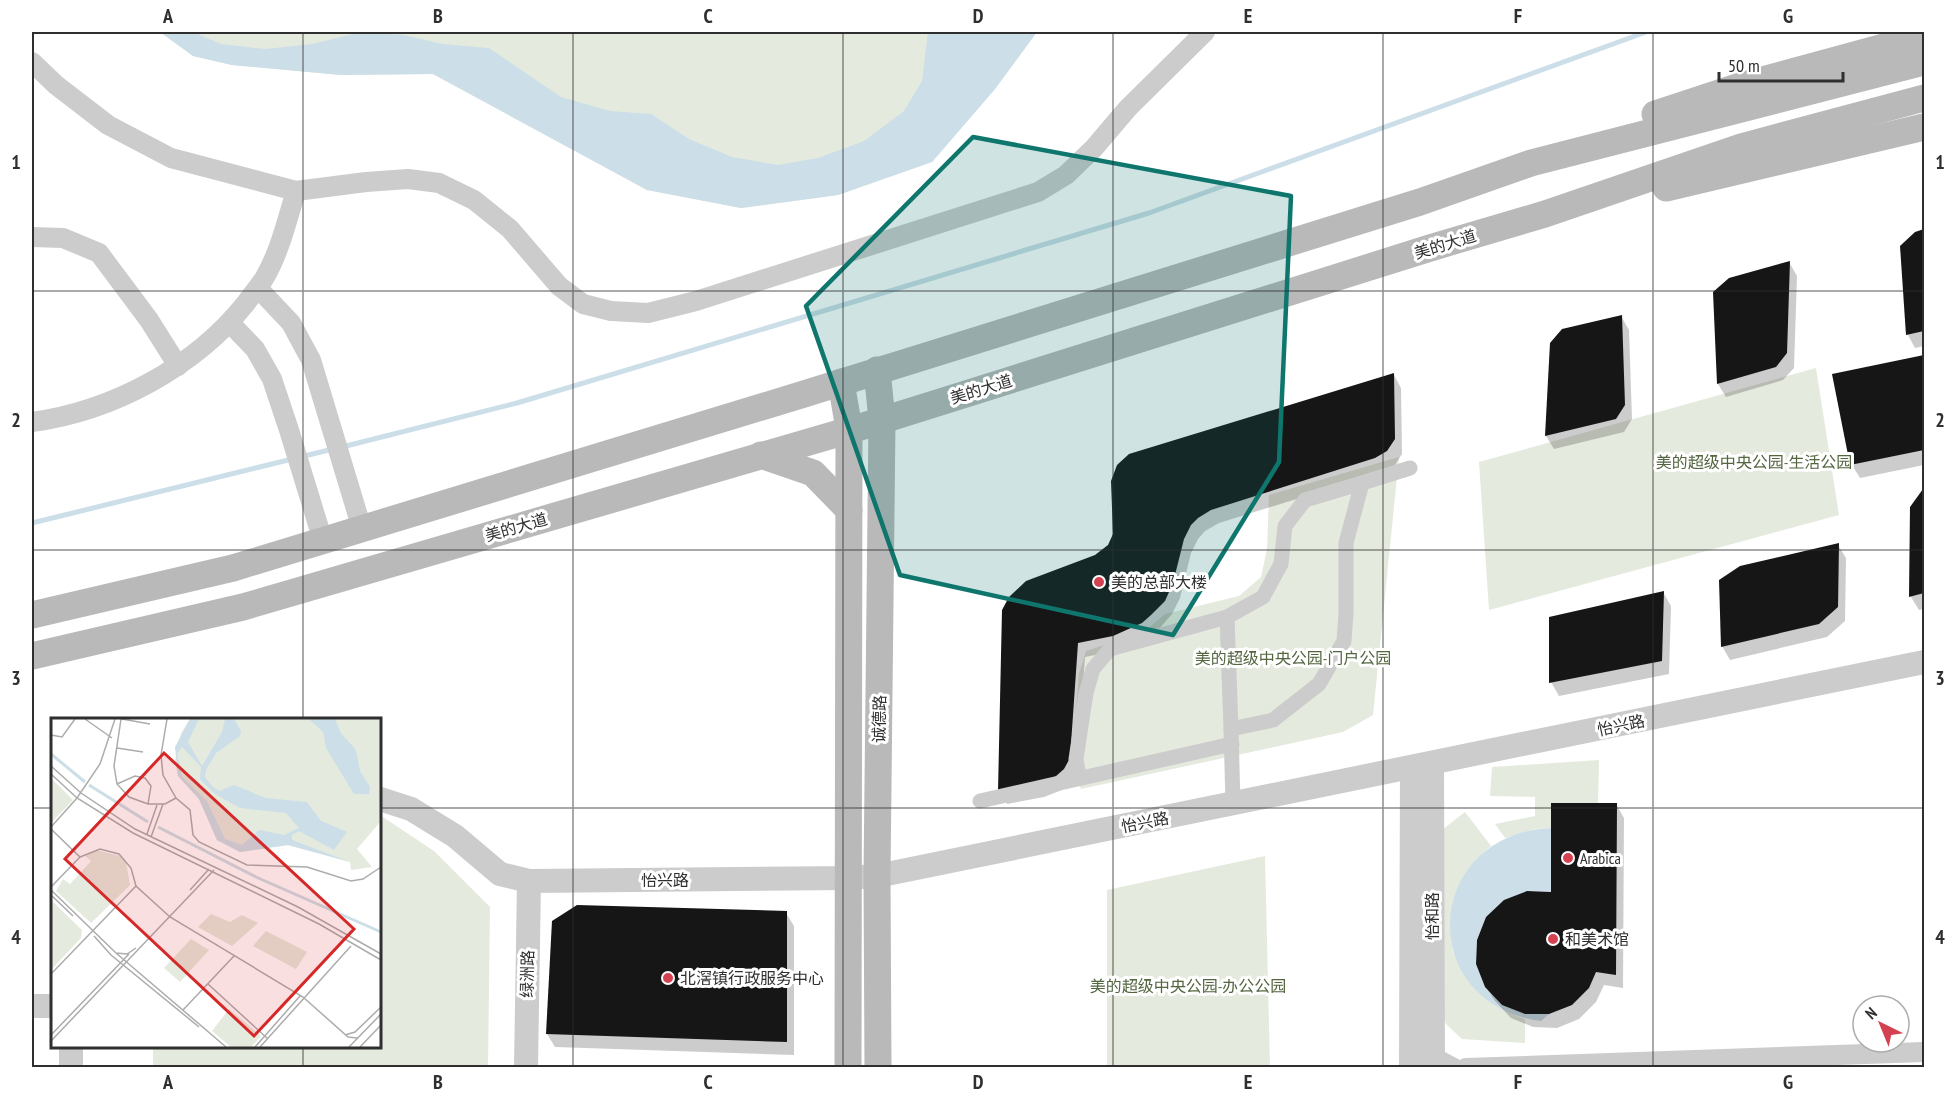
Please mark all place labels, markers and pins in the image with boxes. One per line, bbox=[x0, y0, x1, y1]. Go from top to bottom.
place label: 美的总部大楼 bbox=[1111, 572, 1207, 592]
marker: 美的总部大楼 bbox=[1092, 575, 1106, 589]
place label: Arabica bbox=[1580, 848, 1621, 868]
marker: Arabica bbox=[1561, 851, 1575, 865]
place label: 和美术馆 bbox=[1565, 929, 1629, 949]
marker: 和美术馆 bbox=[1546, 932, 1560, 946]
place label: 北滘镇行政服务中心 bbox=[680, 968, 824, 988]
marker: 北滘镇行政服务中心 bbox=[661, 971, 675, 985]

